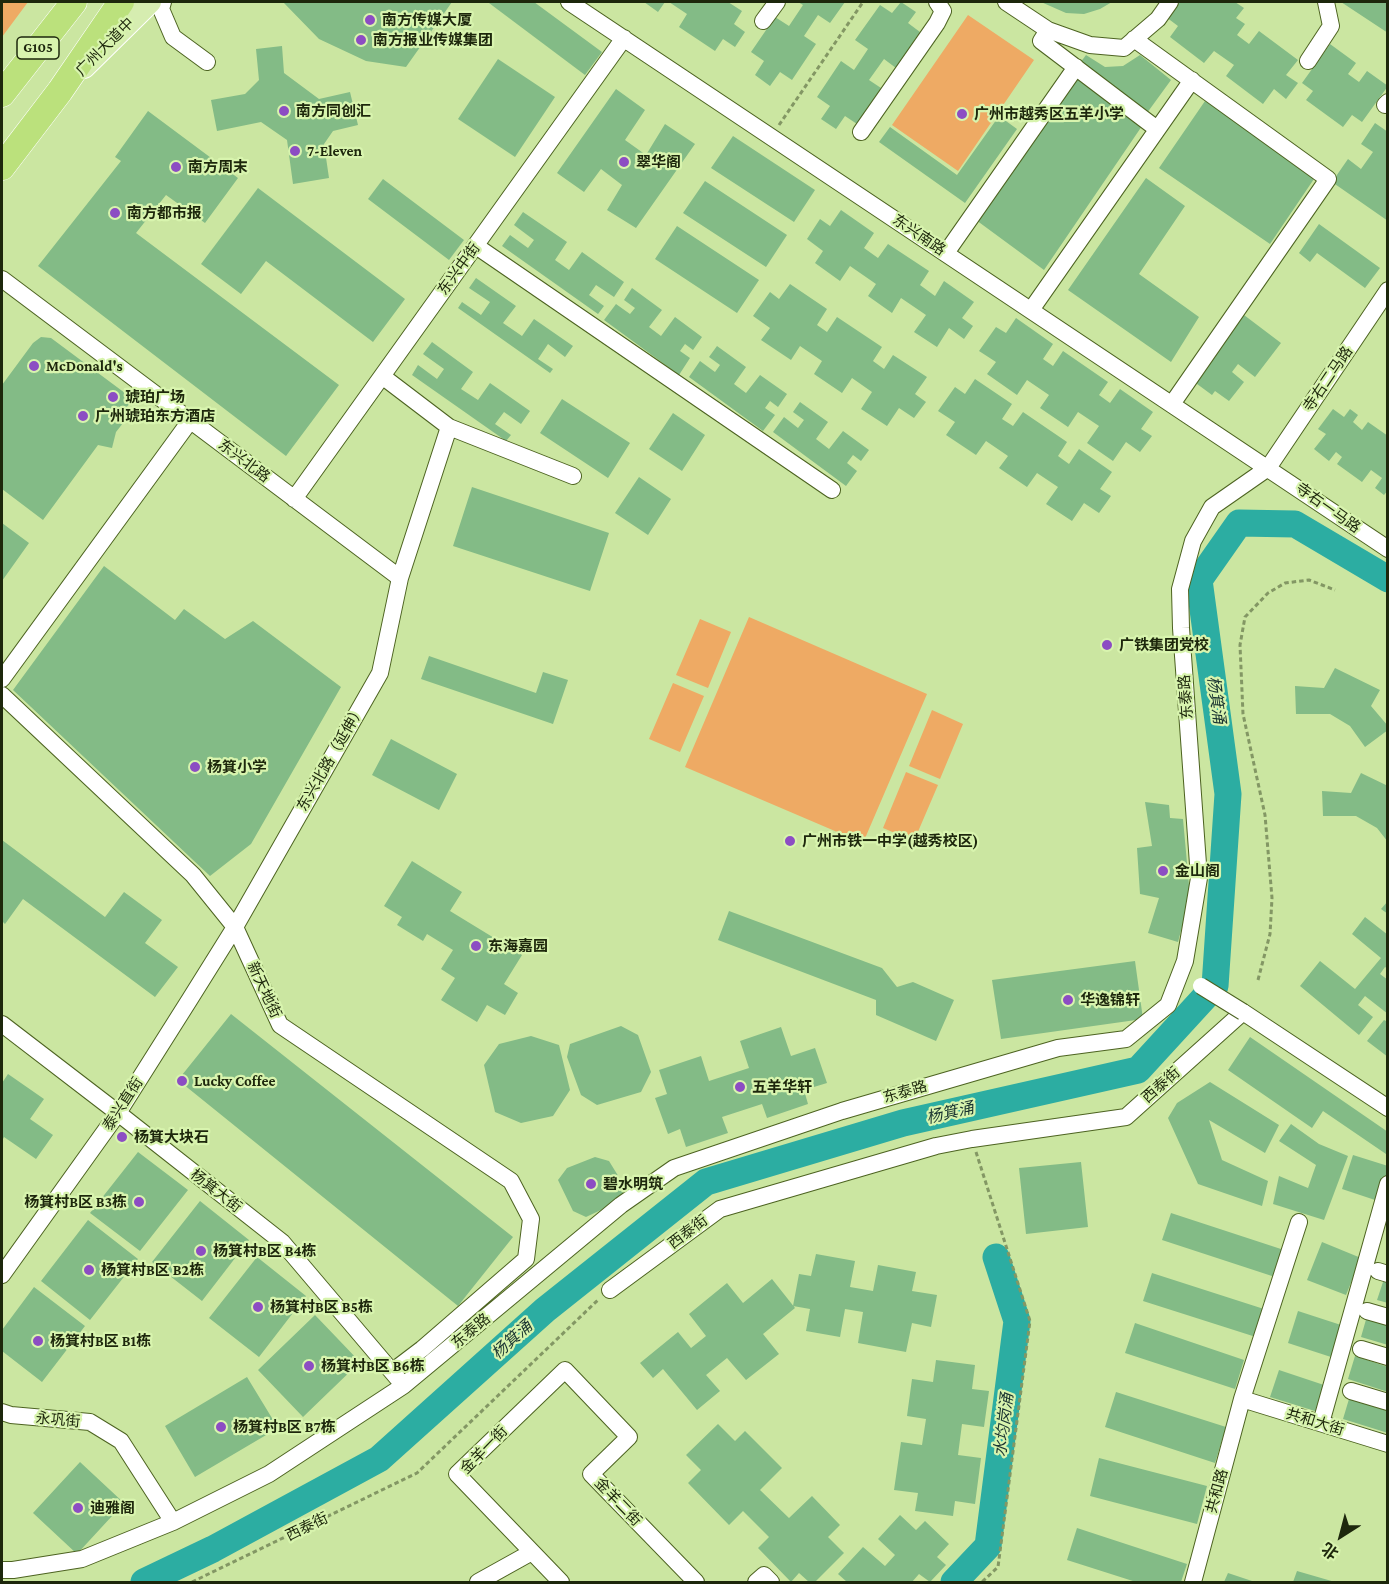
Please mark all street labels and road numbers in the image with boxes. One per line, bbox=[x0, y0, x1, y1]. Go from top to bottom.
street label: 广州大道中 bbox=[72, 14, 138, 80]
road number: G105 bbox=[17, 37, 59, 59]
street label: 东兴南路 bbox=[889, 211, 949, 259]
street label: 东兴中街 bbox=[434, 239, 484, 299]
street label: 寺右二马路 bbox=[1300, 343, 1356, 415]
street label: 东兴北路 bbox=[215, 436, 273, 486]
street label: 寺右一马路 bbox=[1292, 479, 1364, 537]
street label: 东泰路 bbox=[1175, 674, 1197, 720]
street label: 东兴北路（延伸） bbox=[293, 702, 369, 814]
street label: 新天地街 bbox=[243, 959, 285, 1021]
street label: 西泰街 bbox=[1138, 1063, 1184, 1107]
street label: 泰兴直街 bbox=[99, 1074, 147, 1134]
street label: 东泰路 bbox=[881, 1077, 929, 1107]
street label: 杨箕大街 bbox=[187, 1165, 245, 1217]
street label: 西泰街 bbox=[665, 1211, 711, 1253]
street label: 东泰路 bbox=[448, 1310, 494, 1352]
street label: 共和大街 bbox=[1284, 1405, 1346, 1439]
street label: 永巩街 bbox=[35, 1409, 81, 1431]
street label: 金羊一街 bbox=[457, 1422, 511, 1478]
street label: 共和路 bbox=[1202, 1467, 1232, 1515]
street label: 金羊二街 bbox=[591, 1474, 645, 1530]
street label: 西泰街 bbox=[283, 1509, 331, 1545]

